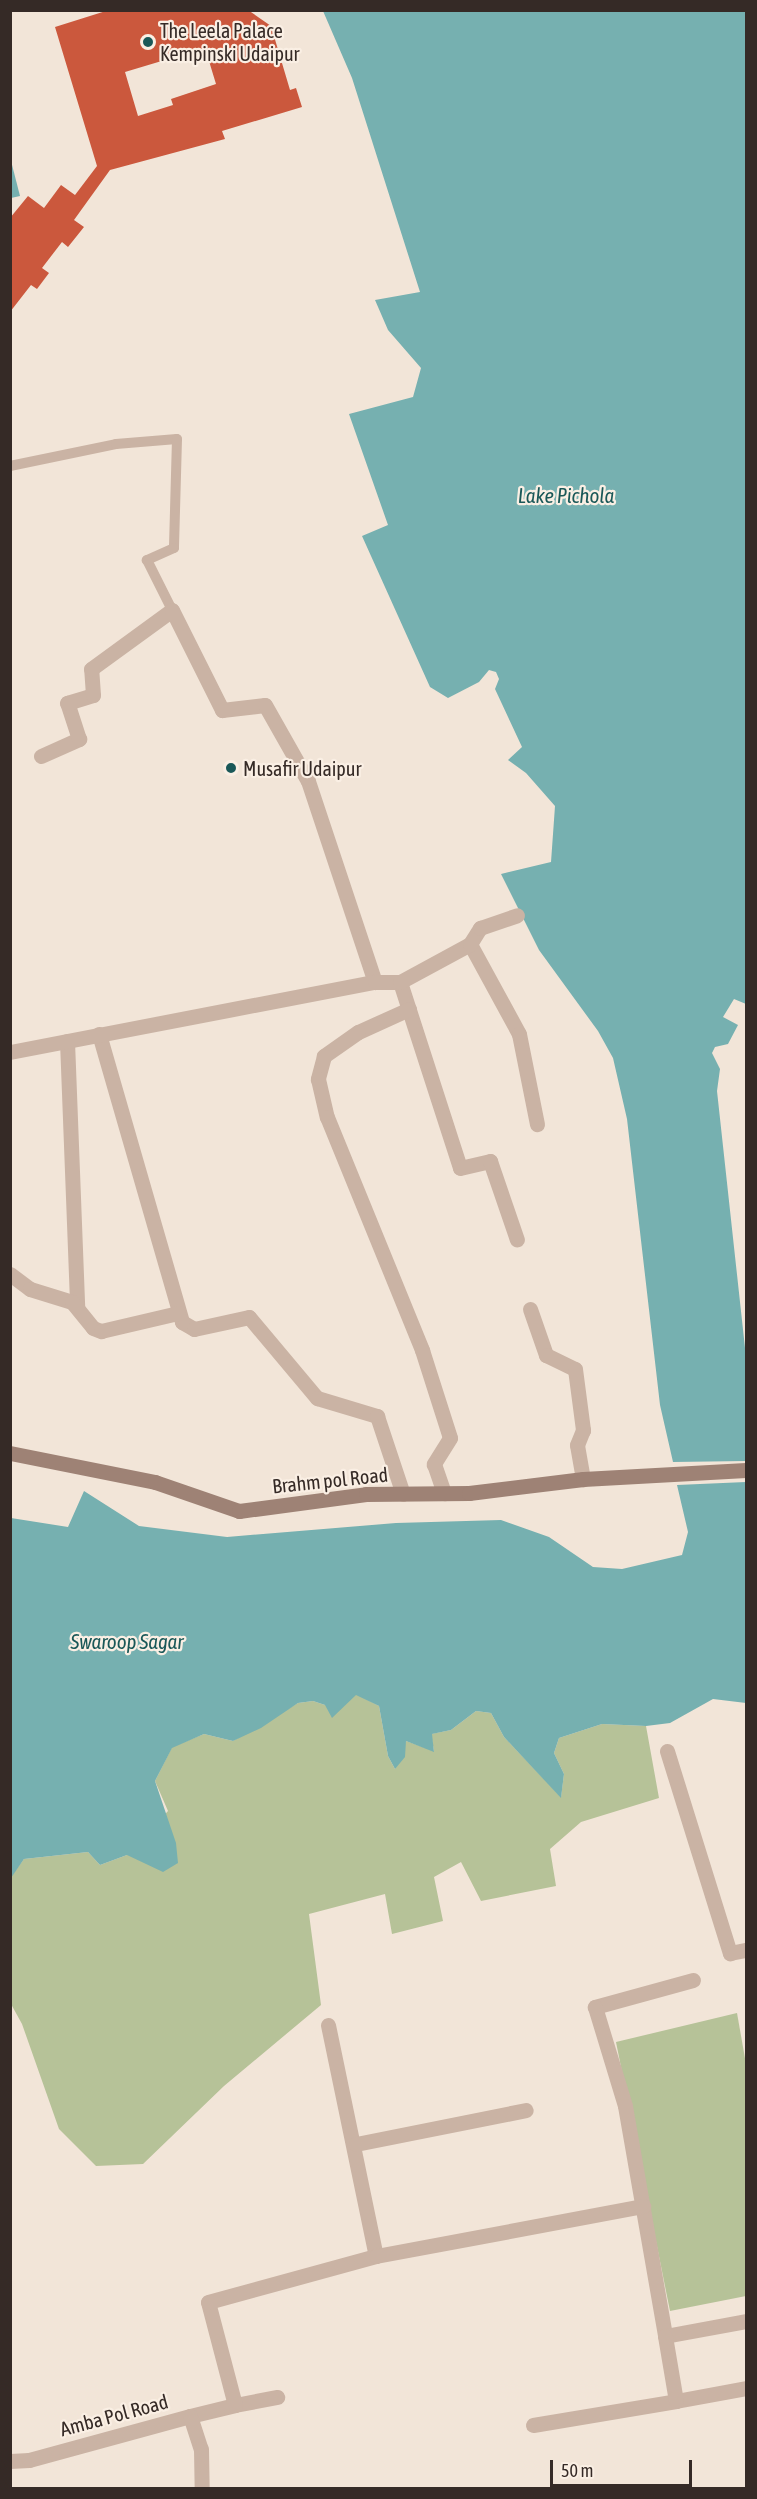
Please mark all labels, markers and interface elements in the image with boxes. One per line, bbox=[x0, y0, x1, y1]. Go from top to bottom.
place label: The Leela Palace Kempinski Udaipur bbox=[160, 19, 299, 66]
marker: The Leela Palace Kempinski Udaipur bbox=[141, 35, 155, 49]
water label: Lake Pichola bbox=[518, 482, 614, 508]
place label: Musafir Udaipur bbox=[243, 756, 361, 780]
marker: Musafir Udaipur bbox=[224, 761, 238, 775]
street label: Brahm pol Road bbox=[271, 1462, 389, 1498]
water label: Swaroop Sagar bbox=[71, 1628, 183, 1654]
street label: Amba Pol Road bbox=[57, 2389, 171, 2441]
scale bar bbox=[553, 2448, 696, 2486]
text: 50 m bbox=[561, 2460, 593, 2481]

